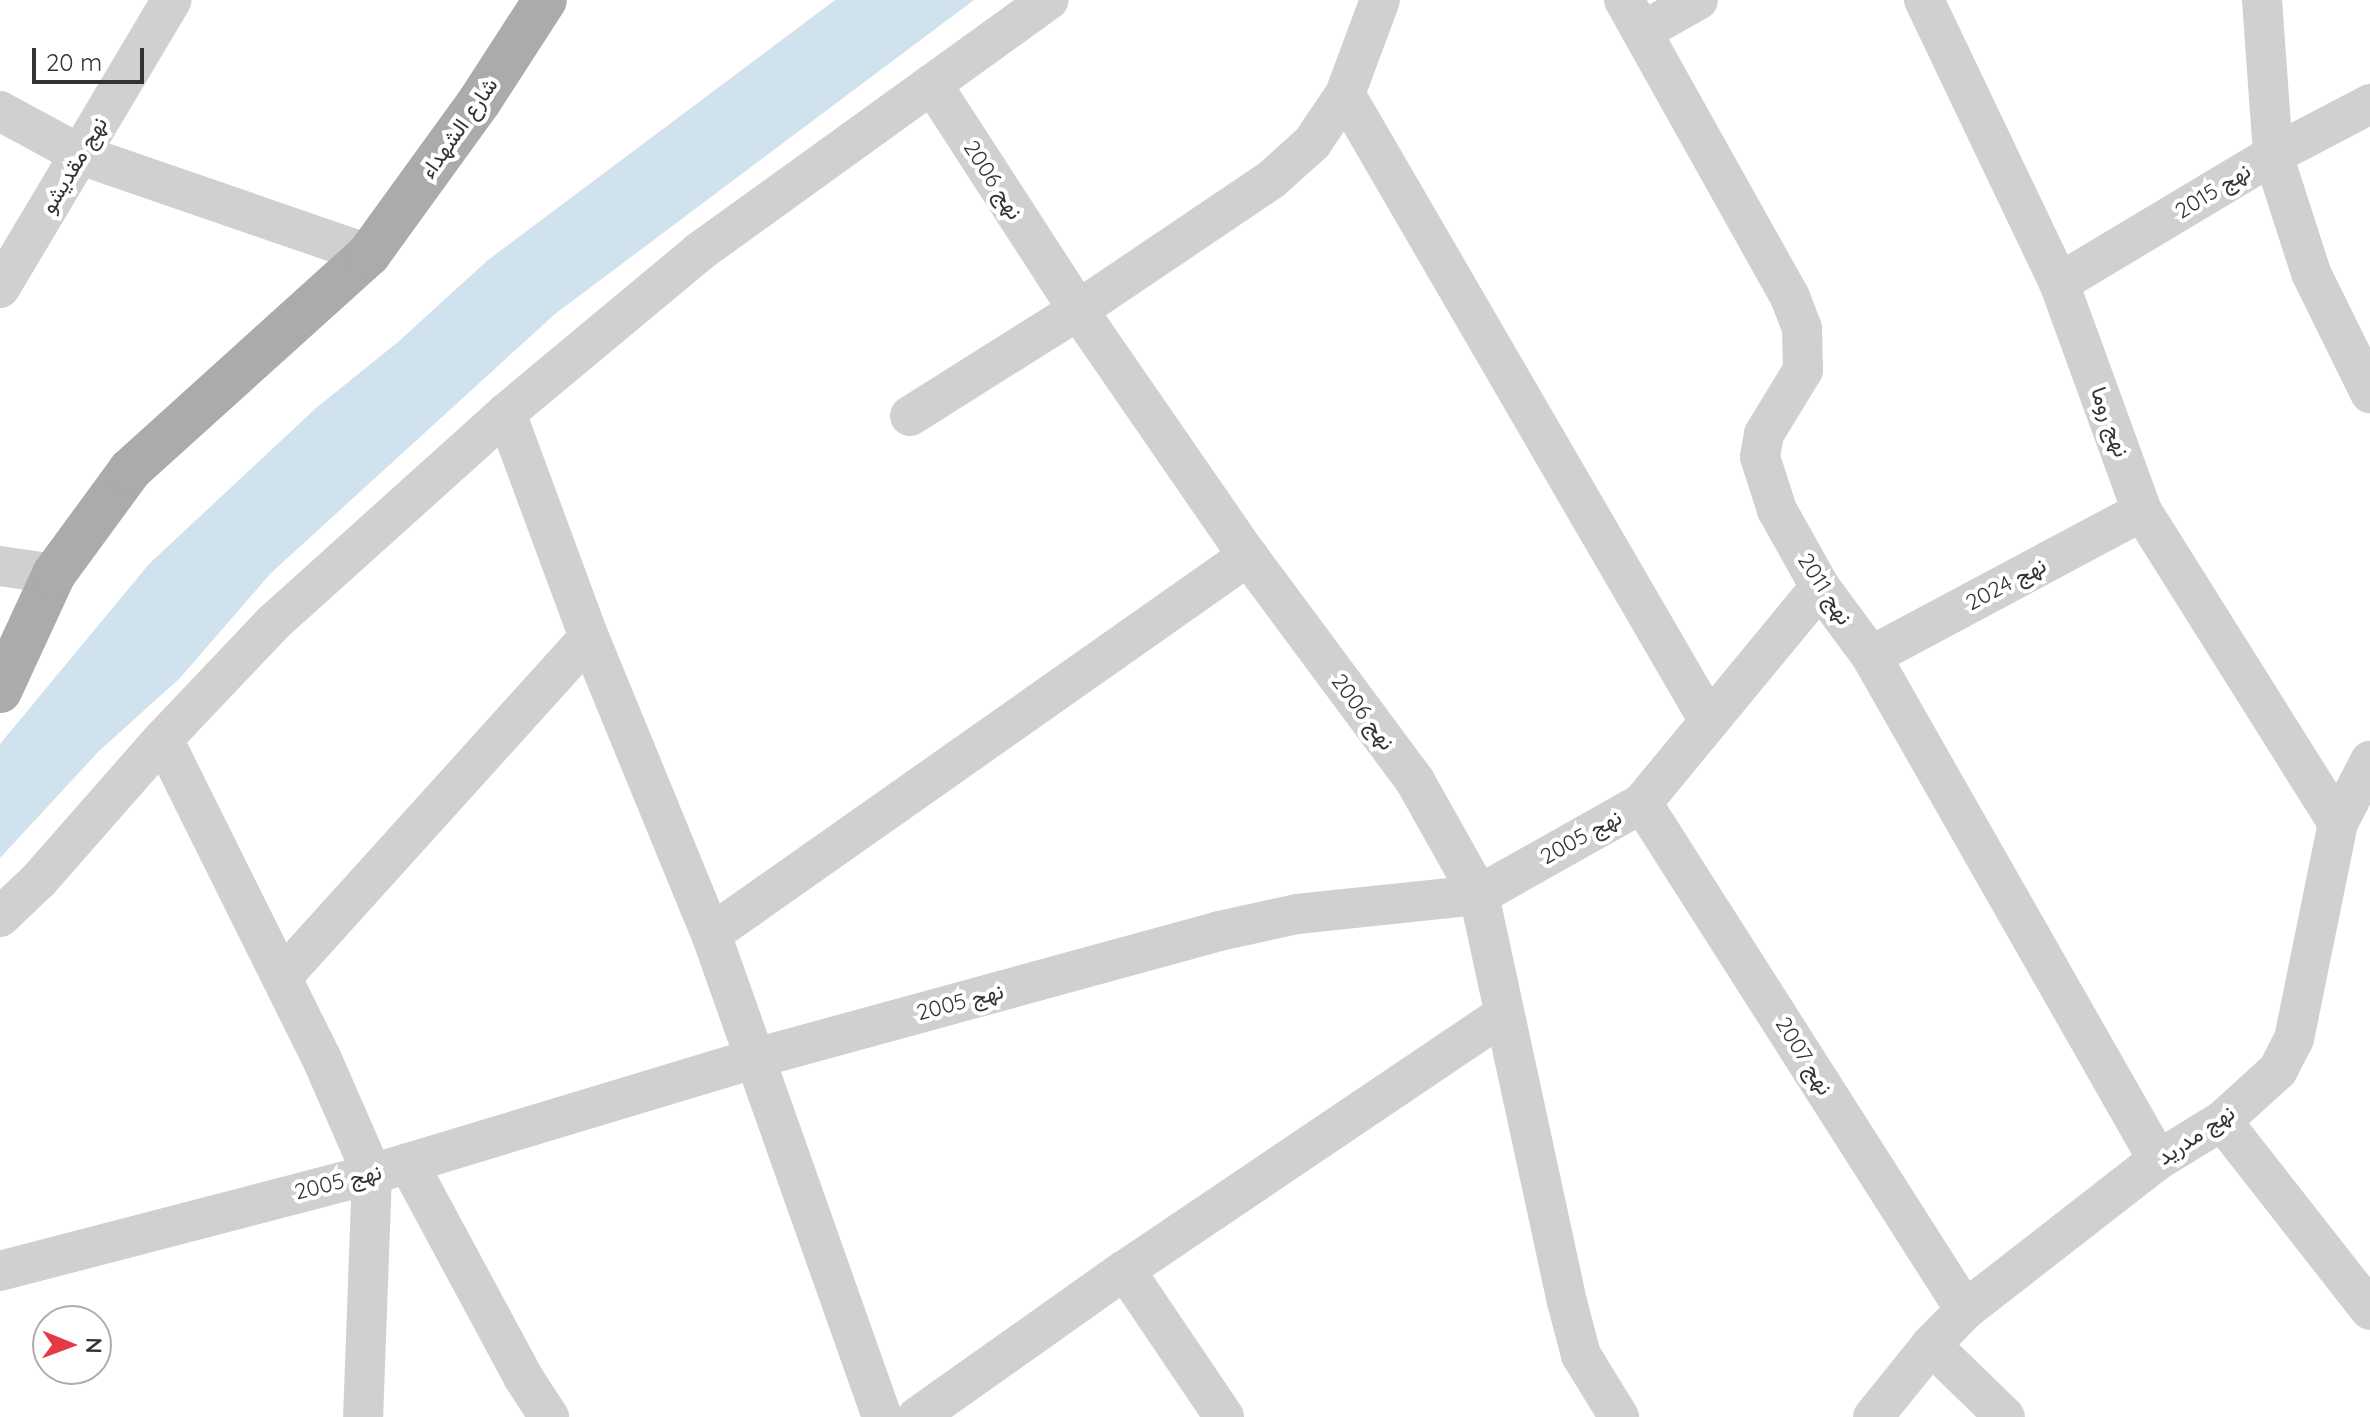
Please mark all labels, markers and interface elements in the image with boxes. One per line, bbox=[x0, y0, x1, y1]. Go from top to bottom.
scale bar bbox=[36, 32, 148, 82]
text: 20 m bbox=[46, 47, 102, 77]
street label: شارع الشهداء bbox=[415, 73, 503, 183]
street label: نهج مقديشو bbox=[35, 112, 113, 218]
street label: نهج 2006 bbox=[958, 136, 1028, 224]
street label: نهج 2015 bbox=[2170, 158, 2256, 224]
street label: نهج روما bbox=[2085, 383, 2135, 461]
street label: نهج 2011 bbox=[1792, 548, 1858, 630]
street label: نهج 2024 bbox=[1961, 552, 2051, 616]
street label: نهج 2006 bbox=[1326, 669, 1400, 755]
street label: نهج 2005 bbox=[1536, 804, 1626, 870]
street label: نهج 2005 bbox=[914, 978, 1006, 1026]
street label: نهج 2007 bbox=[1770, 1012, 1838, 1100]
street label: نهج مدريد bbox=[2152, 1099, 2240, 1171]
street label: نهج 2005 bbox=[292, 1158, 384, 1206]
north arrow bbox=[32, 1305, 112, 1385]
text: N bbox=[80, 1337, 108, 1354]

